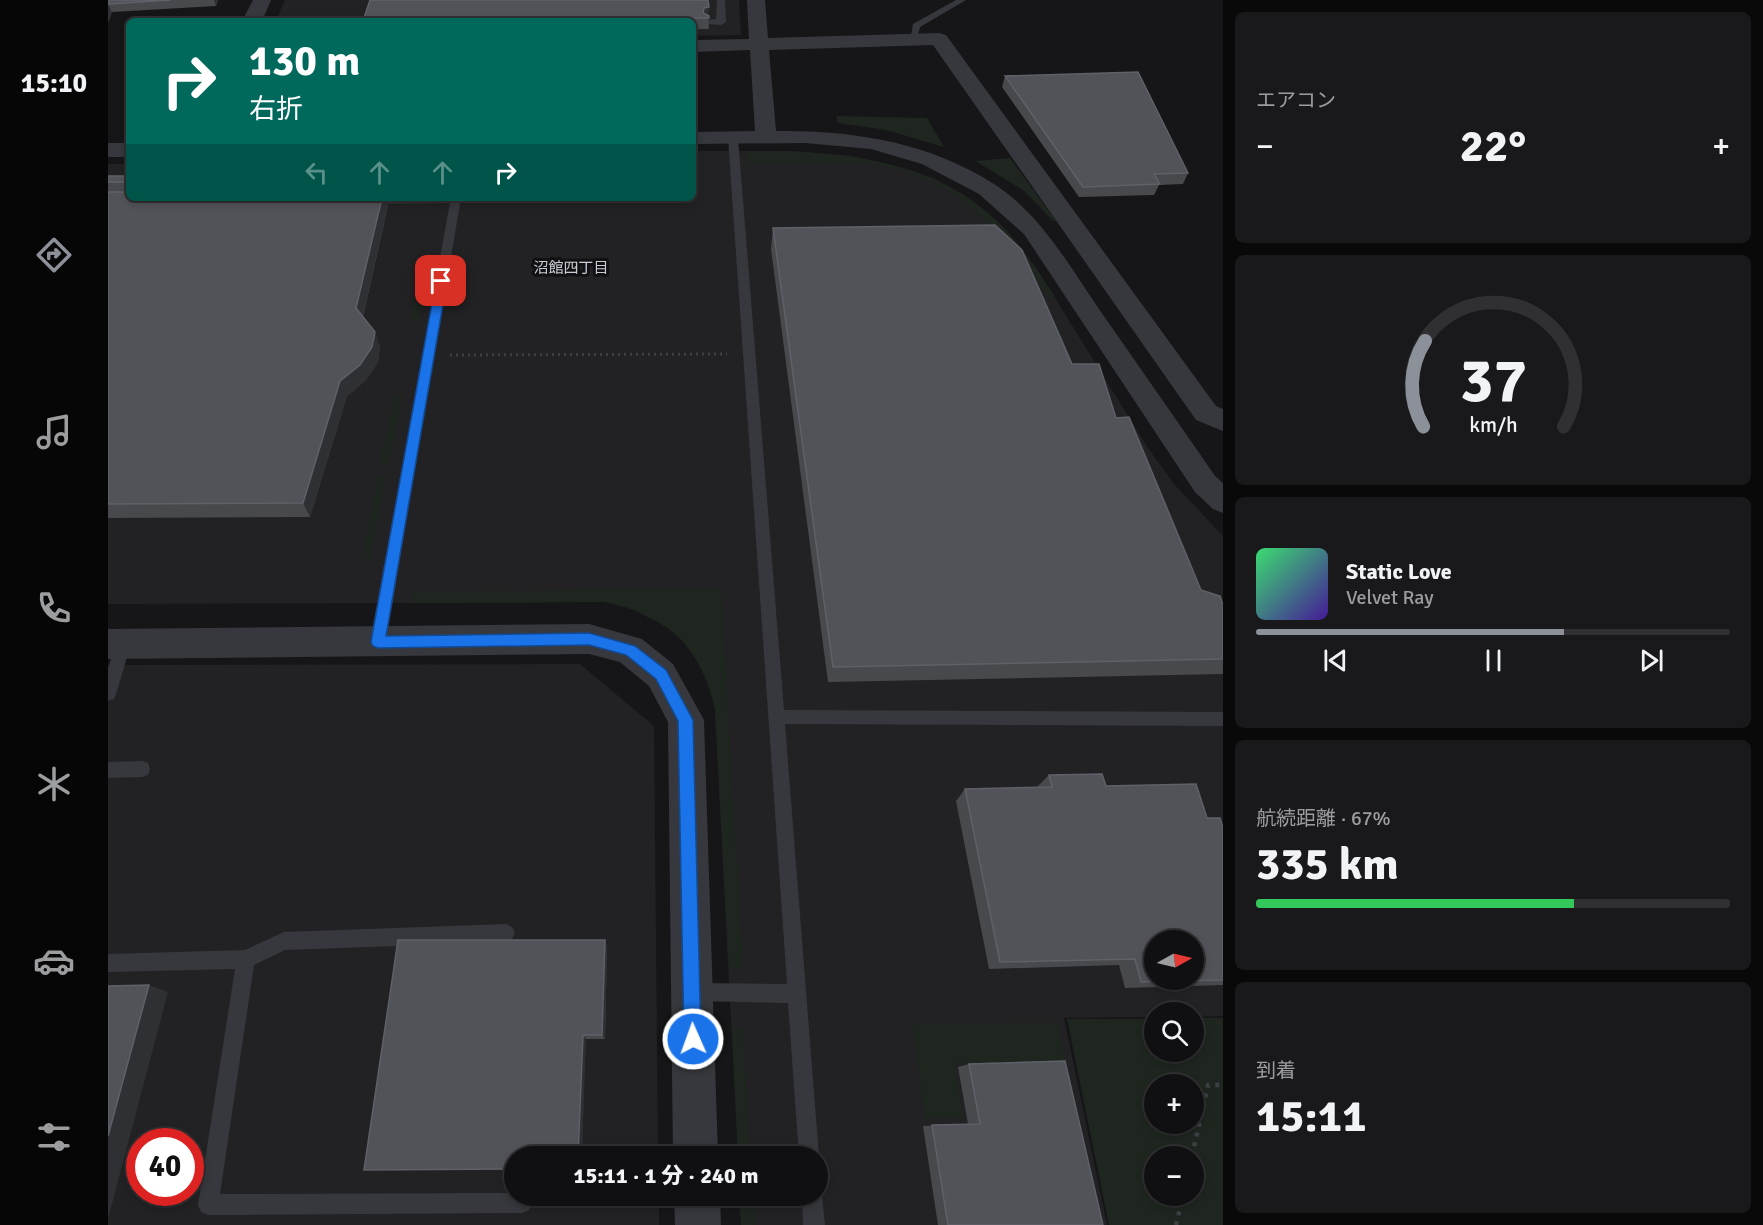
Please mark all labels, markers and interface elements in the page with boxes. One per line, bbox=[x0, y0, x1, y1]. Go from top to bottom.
text: 130 m bbox=[249, 36, 360, 87]
icon: right bbox=[150, 42, 228, 120]
text: 15:10 bbox=[21, 67, 87, 100]
text: エアコン bbox=[1256, 88, 1336, 113]
text: 右折 bbox=[249, 93, 303, 126]
text: 22° bbox=[1460, 119, 1526, 174]
text: − bbox=[1256, 126, 1274, 167]
text: + bbox=[1712, 126, 1730, 167]
icon: left bbox=[300, 156, 333, 189]
icon: ahead bbox=[363, 156, 396, 189]
icon: ahead bbox=[426, 156, 459, 189]
icon: right bbox=[489, 156, 522, 189]
icon: directions bbox=[33, 234, 75, 276]
pin bbox=[415, 255, 466, 306]
district label: 沼館四丁目 bbox=[533, 259, 609, 277]
icon: arrive bbox=[424, 264, 457, 297]
text: 37 bbox=[1459, 342, 1527, 419]
icon: music bbox=[33, 411, 75, 453]
text: km/h bbox=[1469, 412, 1517, 438]
text: Static Love bbox=[1346, 558, 1452, 585]
text: Velvet Ray bbox=[1346, 585, 1434, 610]
icon: phone bbox=[33, 587, 75, 629]
icon: previous bbox=[1319, 644, 1352, 677]
icon: pause bbox=[1477, 644, 1510, 677]
icon: next bbox=[1635, 644, 1668, 677]
icon: climate bbox=[33, 763, 75, 805]
text: 航続距離 · 67% bbox=[1256, 806, 1391, 831]
text: 335 km bbox=[1256, 837, 1399, 892]
north arrow bbox=[1144, 930, 1204, 990]
map controls bbox=[1144, 930, 1204, 1206]
icon: car bbox=[33, 940, 75, 982]
button: search bbox=[1144, 1002, 1204, 1062]
position arrow bbox=[661, 1007, 725, 1071]
text: 到着 bbox=[1256, 1058, 1296, 1083]
button: + bbox=[1144, 1074, 1204, 1134]
text: 15:11 bbox=[1256, 1089, 1366, 1144]
icon: filters bbox=[33, 1116, 75, 1158]
speed limit sign: 40 bbox=[126, 1128, 204, 1206]
button: − bbox=[1144, 1146, 1204, 1206]
text: 15:11 · 1 分 · 240 m bbox=[574, 1162, 758, 1189]

